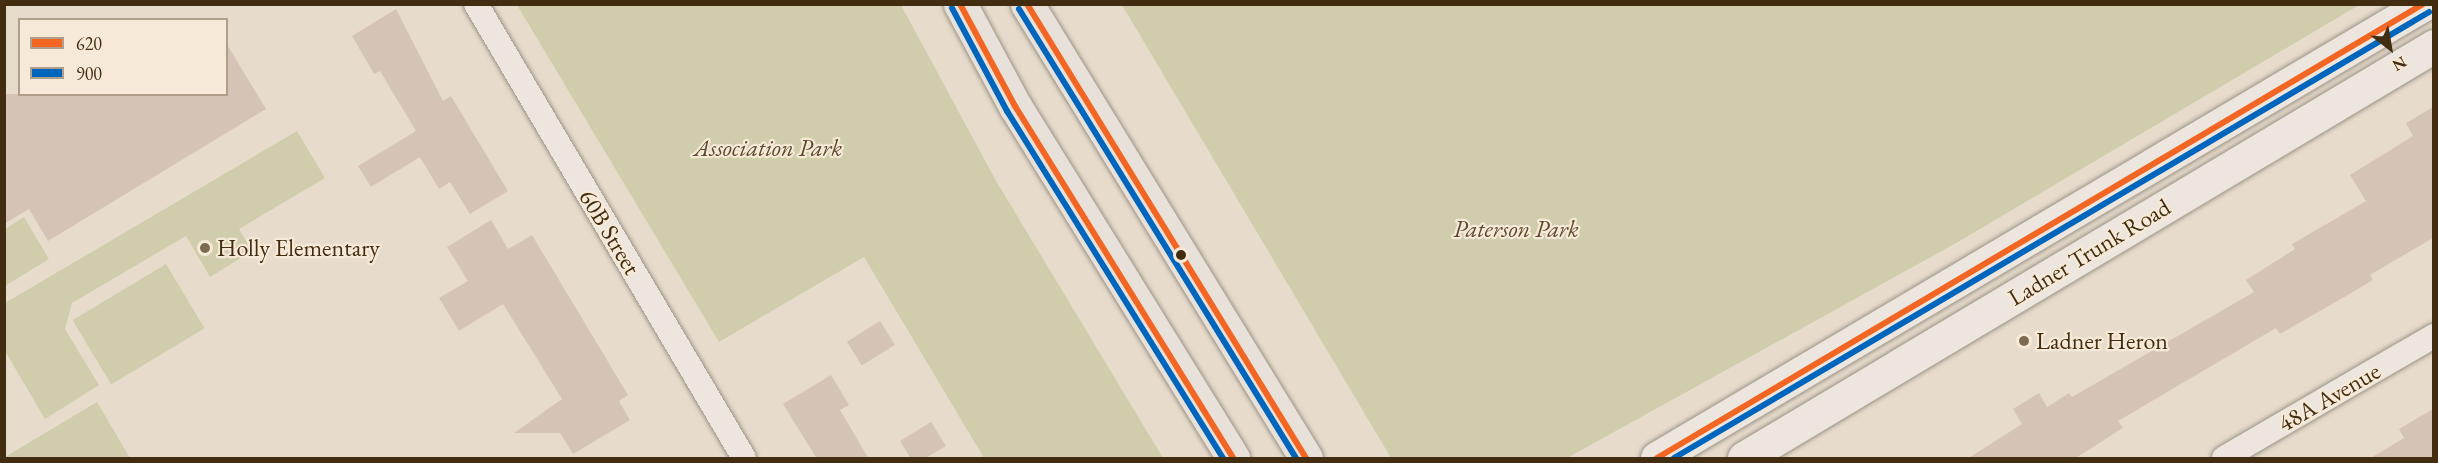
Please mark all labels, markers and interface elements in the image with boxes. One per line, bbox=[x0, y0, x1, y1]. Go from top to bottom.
legend bbox=[18, 18, 228, 96]
north arrow bbox=[2360, 18, 2420, 78]
text: 620 bbox=[76, 32, 102, 55]
text: N bbox=[2389, 52, 2410, 76]
text: 900 bbox=[76, 62, 102, 85]
park label: Association Park bbox=[694, 134, 842, 162]
street label: 60B Street bbox=[573, 184, 647, 280]
street label: Ladner Trunk Road bbox=[2003, 192, 2175, 312]
park label: Paterson Park bbox=[1453, 215, 1579, 243]
place label: Holly Elementary bbox=[217, 234, 380, 262]
marker: Holly Elementary bbox=[198, 241, 212, 255]
unlabelled marker bbox=[1175, 249, 1187, 261]
place label: Ladner Heron bbox=[2036, 327, 2168, 355]
marker: Ladner Heron bbox=[2017, 334, 2031, 348]
street label: 48A Avenue bbox=[2273, 356, 2385, 438]

